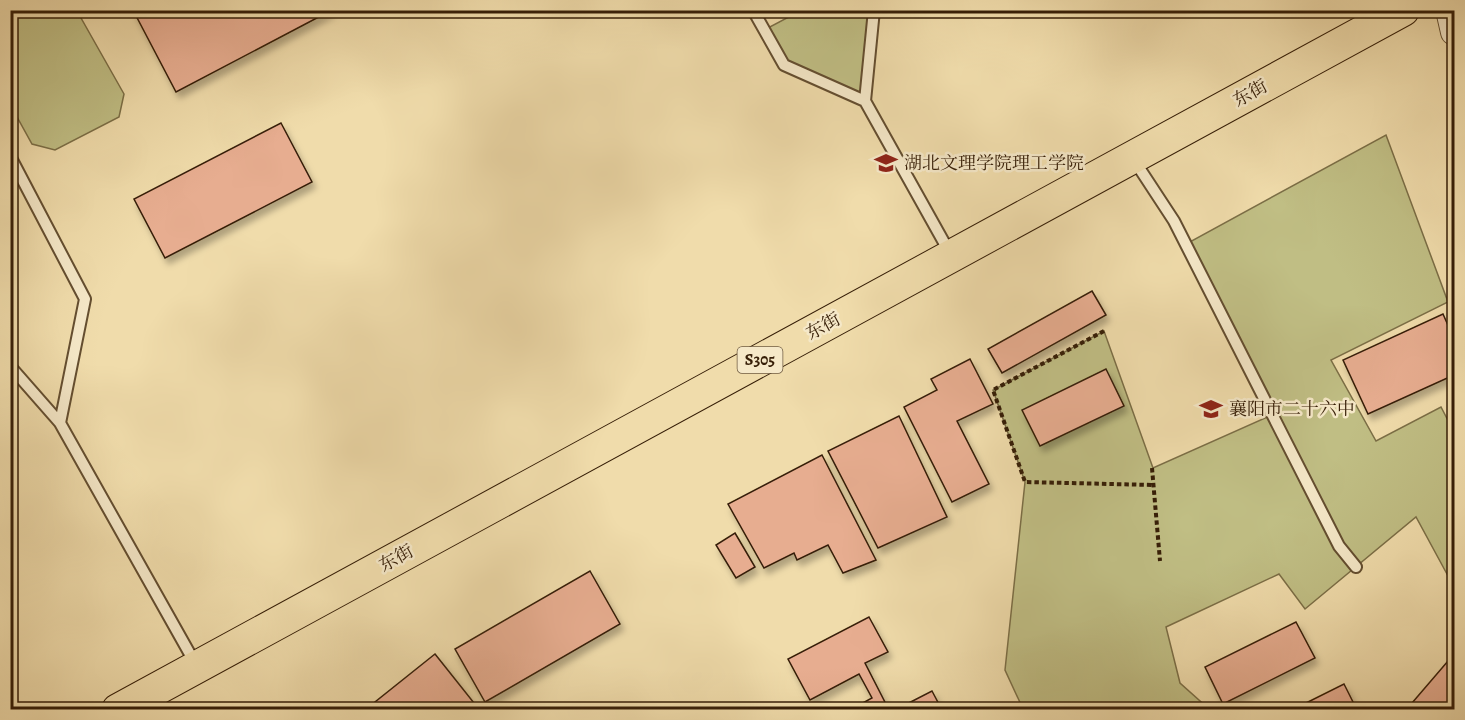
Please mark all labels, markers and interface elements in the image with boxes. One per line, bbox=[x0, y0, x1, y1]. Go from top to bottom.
street label: 东街 bbox=[1228, 74, 1272, 112]
school or university icon: 湖北文理学院理工学院 bbox=[873, 150, 899, 176]
place label: 湖北文理学院理工学院 bbox=[904, 151, 1084, 175]
street label: 东街 bbox=[801, 307, 845, 345]
road number: S305 bbox=[738, 347, 783, 373]
school or university icon: 襄阳市二十六中 bbox=[1198, 396, 1224, 422]
place label: 襄阳市二十六中 bbox=[1229, 397, 1355, 421]
street label: 东街 bbox=[374, 539, 418, 577]

